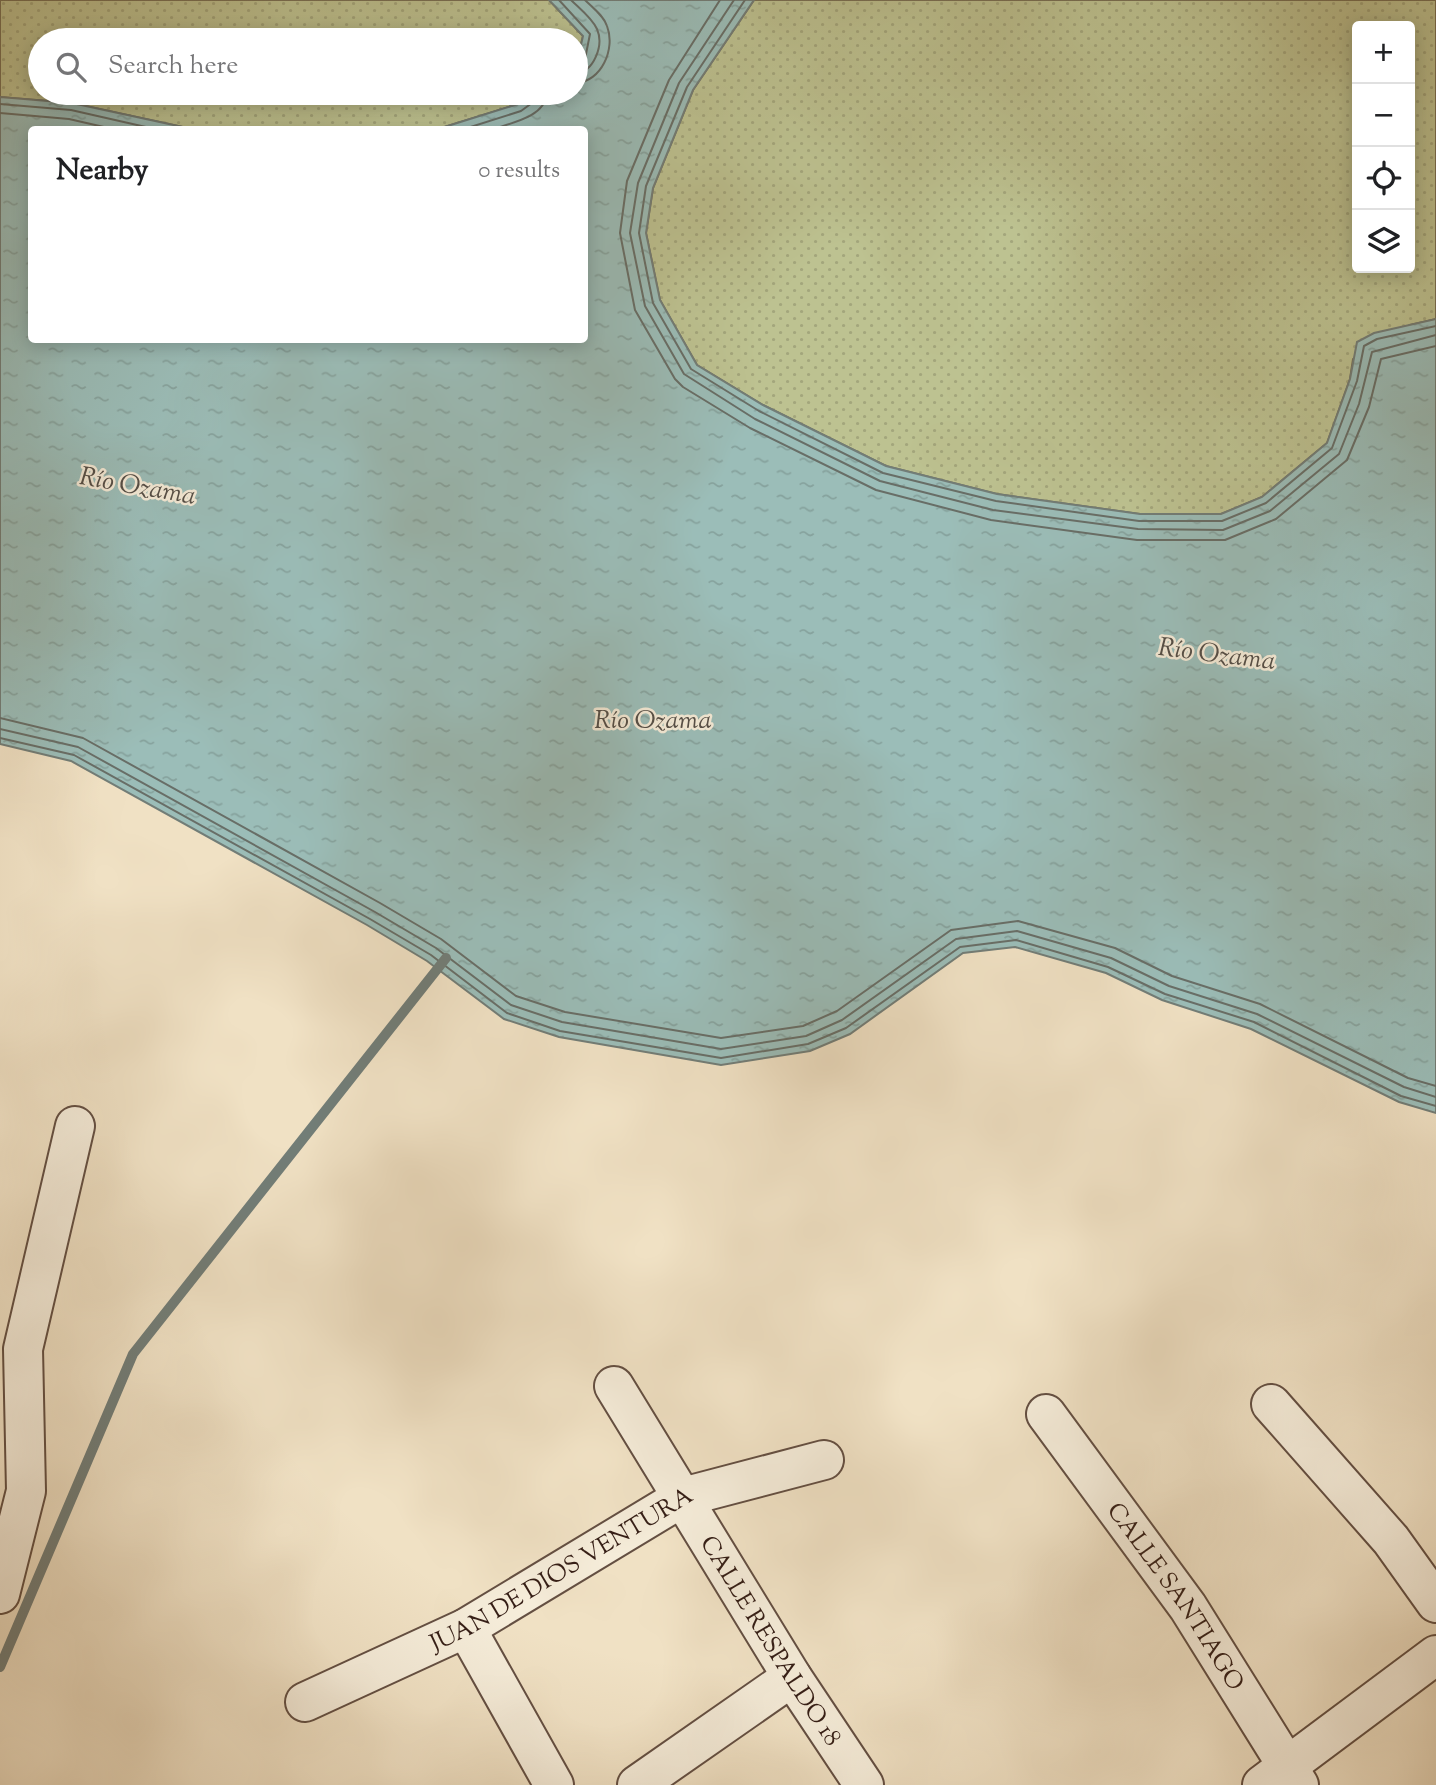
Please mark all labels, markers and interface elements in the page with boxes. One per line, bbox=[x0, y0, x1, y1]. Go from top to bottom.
map controls bbox=[1352, 21, 1415, 273]
button: + bbox=[1352, 21, 1415, 84]
search box bbox=[28, 28, 588, 105]
icon: search bbox=[52, 48, 90, 86]
text: Search here bbox=[108, 48, 238, 85]
button: − bbox=[1352, 84, 1415, 147]
button: locate bbox=[1352, 147, 1415, 210]
text: Nearby bbox=[56, 150, 148, 193]
text: 0 results bbox=[478, 155, 560, 188]
button: layers bbox=[1352, 210, 1415, 273]
water label: Río Ozama bbox=[76, 459, 199, 516]
water label: Río Ozama bbox=[1156, 630, 1277, 681]
water label: Río Ozama bbox=[594, 703, 712, 740]
street label: JUAN DE DIOS VENTURA bbox=[423, 1479, 701, 1662]
street label: CALLE SANTIAGO bbox=[1098, 1496, 1251, 1698]
street label: CALLE RESPALDO 18 bbox=[691, 1530, 848, 1753]

